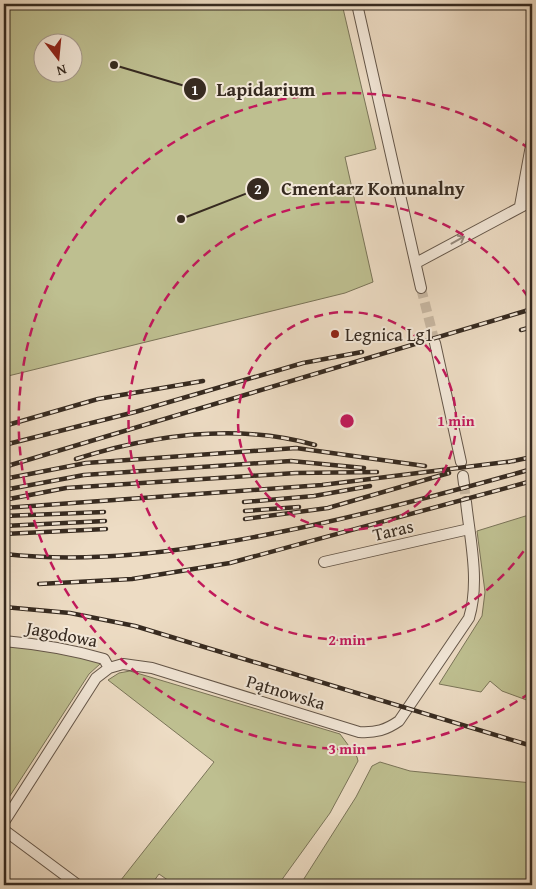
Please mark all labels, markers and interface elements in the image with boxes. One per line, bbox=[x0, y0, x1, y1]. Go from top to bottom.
north arrow bbox=[32, 32, 82, 82]
text: N bbox=[54, 60, 69, 82]
callout: Lapidarium bbox=[182, 72, 326, 106]
text: Lapidarium bbox=[217, 75, 316, 103]
text: 1 bbox=[191, 79, 199, 100]
callout: Cmentarz Komunalny bbox=[246, 172, 474, 206]
text: Cmentarz Komunalny bbox=[281, 174, 465, 202]
text: 2 bbox=[254, 178, 262, 199]
one-way arrow bbox=[451, 235, 466, 245]
place label: Legnica Lg1 bbox=[345, 321, 433, 348]
marker: Legnica Lg1 bbox=[329, 328, 341, 340]
text: 1 min bbox=[437, 410, 475, 431]
centre of rings bbox=[338, 412, 356, 430]
street label: Taras bbox=[370, 512, 416, 548]
street label: Jagodowa bbox=[22, 614, 100, 654]
text: 2 min bbox=[328, 629, 366, 650]
street label: Pątnowska bbox=[243, 667, 329, 717]
text: 3 min bbox=[328, 738, 366, 759]

